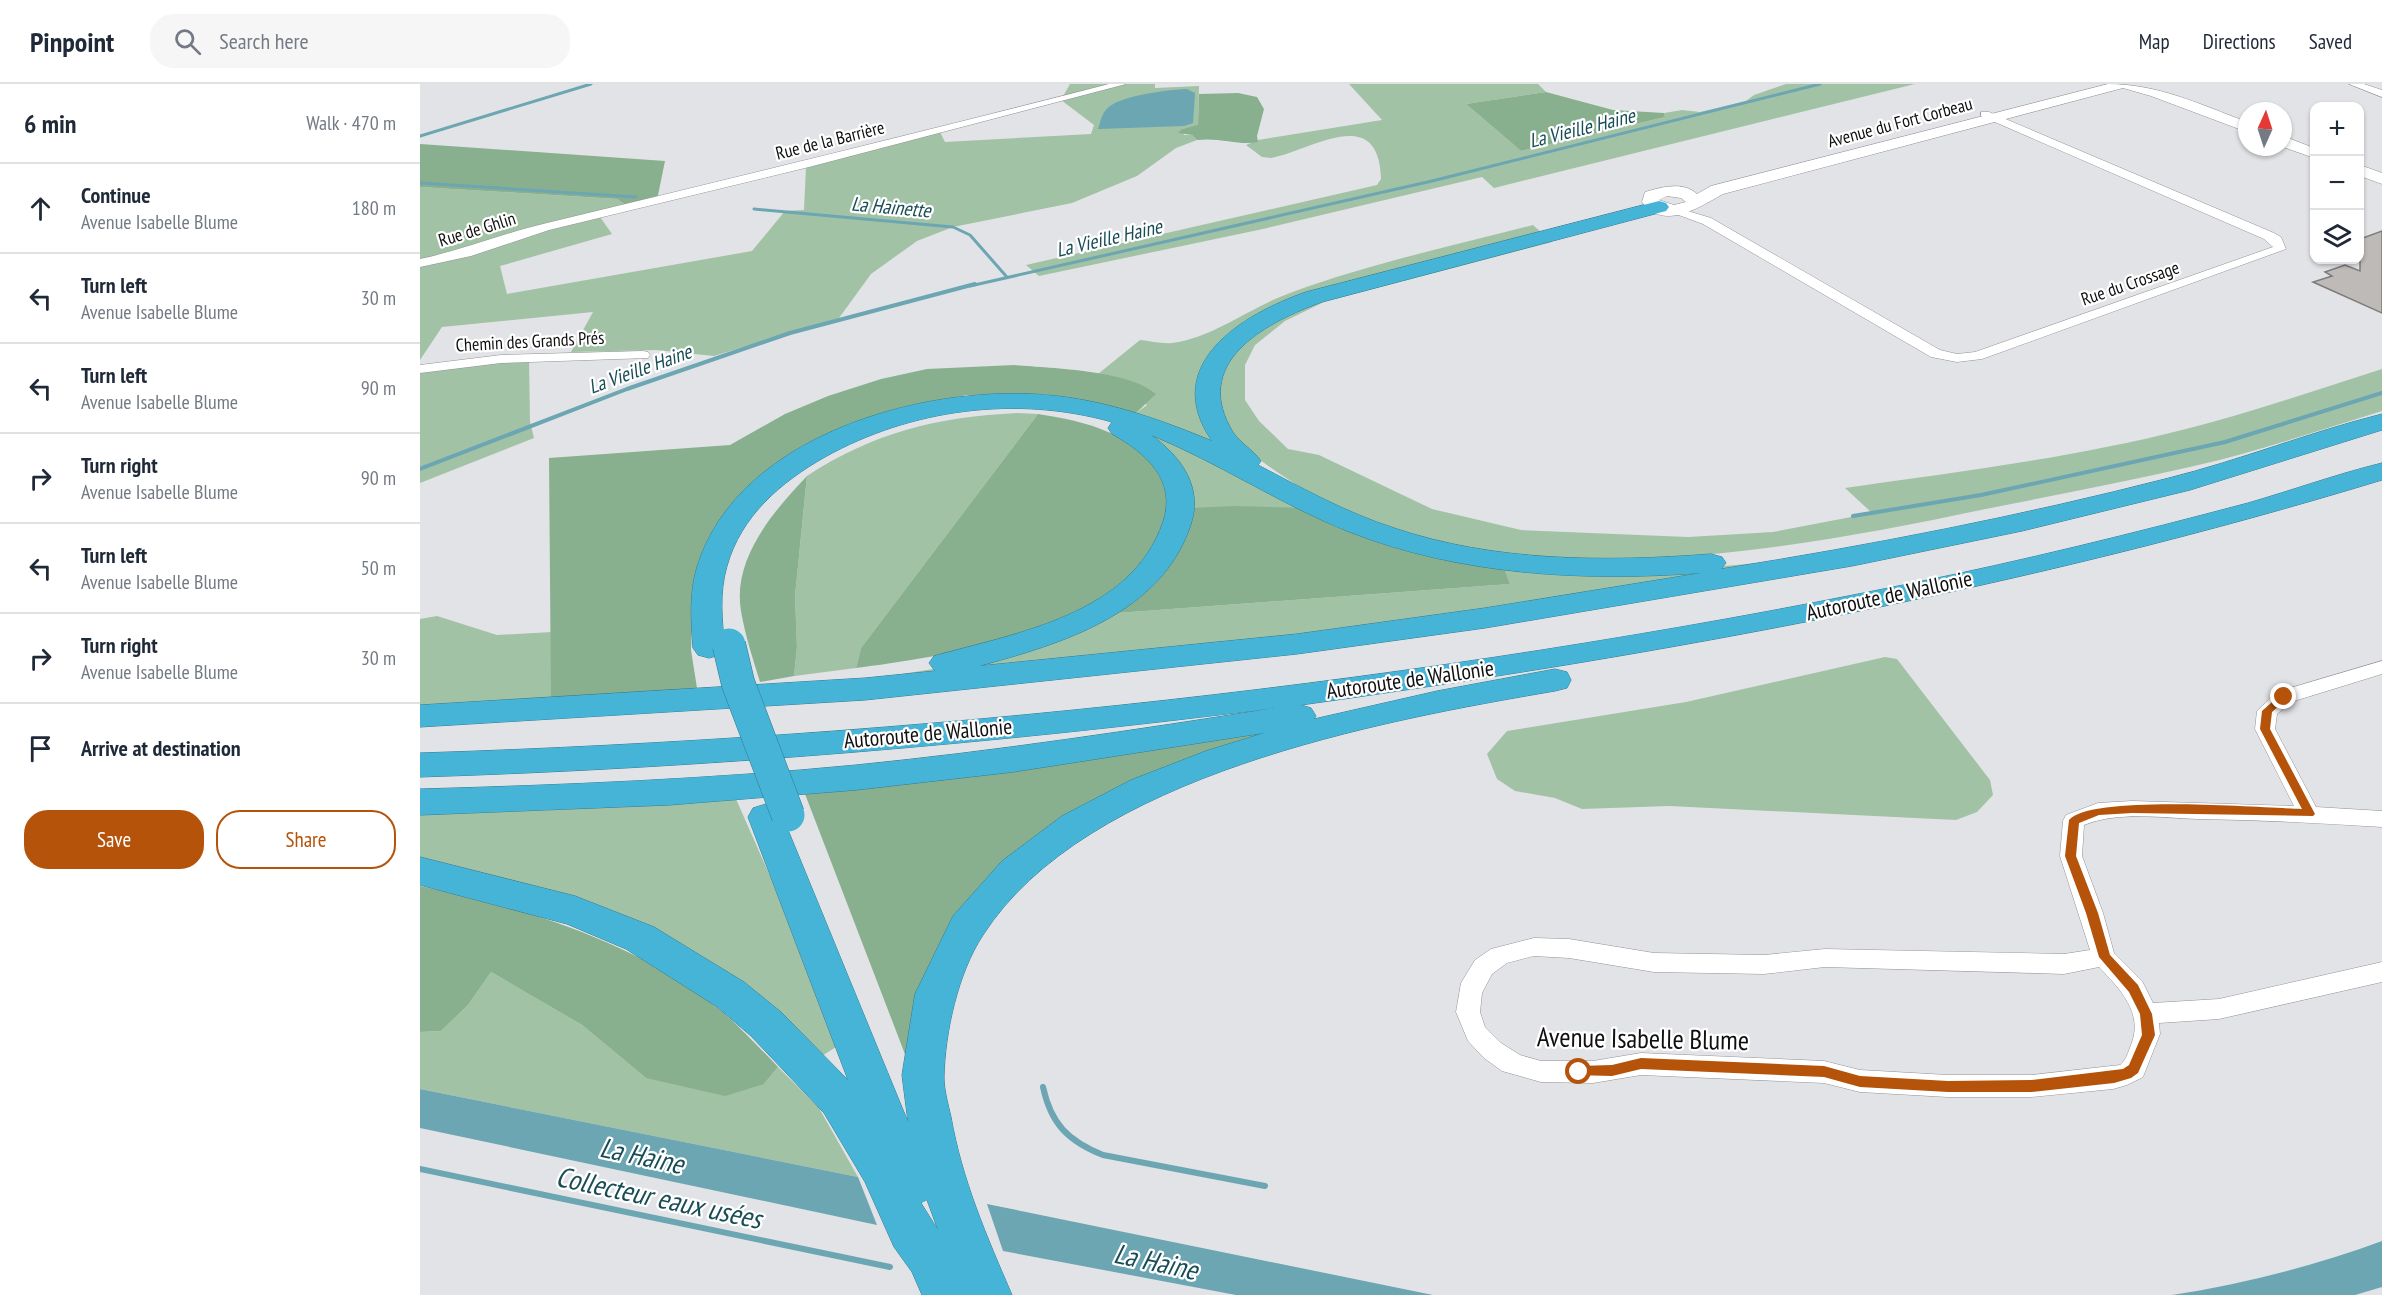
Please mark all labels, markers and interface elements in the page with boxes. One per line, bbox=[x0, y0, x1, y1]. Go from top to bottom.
search box bbox=[150, 14, 570, 68]
text: Pinpoint bbox=[30, 23, 114, 60]
icon: search bbox=[171, 25, 204, 58]
text: Search here bbox=[219, 27, 309, 55]
text: Map bbox=[2139, 28, 2170, 55]
text: Directions bbox=[2203, 28, 2276, 55]
text: Saved bbox=[2309, 28, 2352, 55]
street label: Avenue du Fort Corbeau bbox=[1825, 92, 1975, 152]
water label: La Vieille Haine bbox=[1527, 102, 1639, 154]
north arrow bbox=[2238, 102, 2292, 156]
map controls bbox=[2310, 102, 2364, 264]
button: + bbox=[2310, 102, 2364, 156]
text: 6 min bbox=[24, 107, 77, 140]
text: Walk · 470 m bbox=[306, 110, 396, 136]
street label: Rue de la Barrière bbox=[773, 115, 887, 165]
button: − bbox=[2310, 156, 2364, 210]
text: Continue bbox=[81, 181, 151, 209]
water label: La Hainette bbox=[850, 191, 933, 224]
icon: ahead bbox=[24, 192, 57, 225]
text: 180 m bbox=[352, 195, 396, 221]
street label: Rue de Ghlin bbox=[436, 206, 518, 252]
text: Avenue Isabelle Blume bbox=[81, 209, 238, 235]
button: layers bbox=[2310, 210, 2364, 264]
water label: La Vieille Haine bbox=[1054, 213, 1166, 263]
street label: Rue du Crossage bbox=[2078, 255, 2182, 311]
text: Turn left bbox=[81, 271, 147, 299]
icon: left bbox=[24, 282, 57, 315]
text: 30 m bbox=[361, 285, 396, 311]
text: Avenue Isabelle Blume bbox=[81, 299, 238, 325]
street label: Chemin des Grands Prés bbox=[455, 326, 605, 356]
water label: La Vieille Haine bbox=[585, 338, 697, 400]
text: Turn left bbox=[81, 361, 147, 389]
icon: left bbox=[24, 372, 57, 405]
text: 90 m bbox=[361, 375, 396, 401]
text: Avenue Isabelle Blume bbox=[81, 389, 238, 415]
text: Turn right bbox=[81, 451, 158, 479]
icon: right bbox=[24, 462, 57, 495]
text: 90 m bbox=[361, 465, 396, 491]
text: Avenue Isabelle Blume bbox=[81, 479, 238, 505]
text: Turn left bbox=[81, 541, 147, 569]
icon: left bbox=[24, 552, 57, 585]
text: 50 m bbox=[361, 555, 396, 581]
street label: Autoroute de Wallonie bbox=[1803, 564, 1975, 626]
text: Avenue Isabelle Blume bbox=[81, 569, 238, 595]
text: Turn right bbox=[81, 631, 158, 659]
icon: right bbox=[24, 642, 57, 675]
text: 30 m bbox=[361, 645, 396, 671]
street label: Autoroute de Wallonie bbox=[1324, 653, 1496, 705]
text: Avenue Isabelle Blume bbox=[81, 659, 238, 685]
route end bbox=[2270, 683, 2296, 709]
street label: Autoroute de Wallonie bbox=[843, 712, 1013, 754]
icon: arrive bbox=[24, 732, 57, 765]
text: Arrive at destination bbox=[81, 734, 241, 762]
button: Save bbox=[24, 810, 204, 869]
button: Share bbox=[216, 810, 396, 869]
street label: Avenue Isabelle Blume bbox=[1537, 1019, 1749, 1057]
route start bbox=[1565, 1058, 1591, 1084]
water label: La Haine bbox=[597, 1128, 690, 1182]
water label: Collecteur eaux usées bbox=[553, 1157, 768, 1237]
water label: La Haine bbox=[1111, 1234, 1204, 1288]

